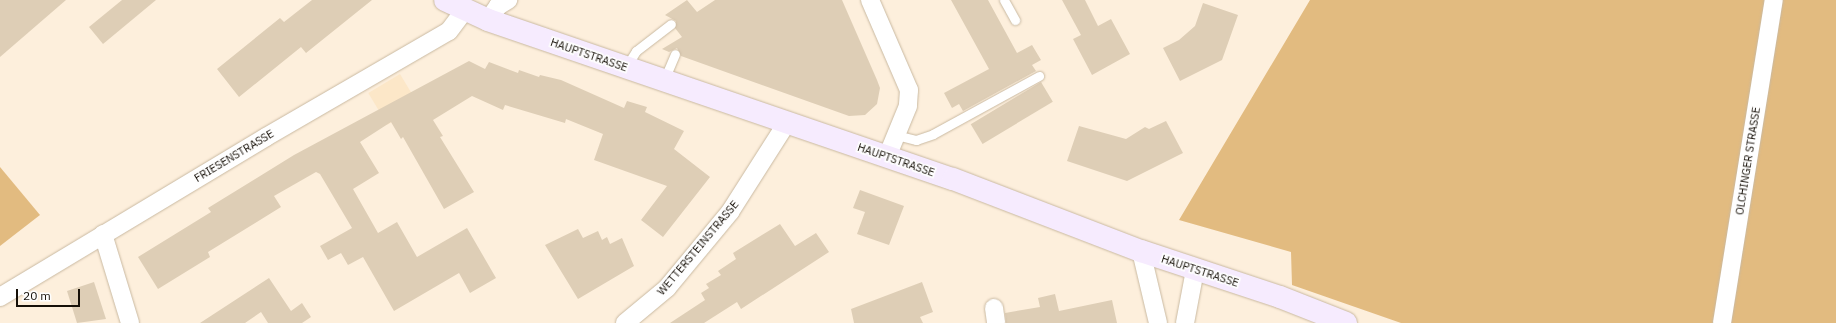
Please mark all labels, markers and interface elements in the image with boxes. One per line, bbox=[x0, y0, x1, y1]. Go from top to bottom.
street label: HAUPTSTRASSE bbox=[549, 36, 629, 74]
street label: OLCHINGER STRASSE bbox=[1733, 106, 1763, 216]
street label: FRIESENSTRASSE bbox=[192, 127, 276, 185]
street label: HAUPTSTRASSE bbox=[856, 141, 936, 179]
street label: WETTERSTEINSTRASSE bbox=[655, 198, 741, 298]
street label: HAUPTSTRASSE bbox=[1160, 252, 1240, 290]
scale bar bbox=[18, 281, 82, 307]
text: 20 m bbox=[23, 288, 51, 303]

